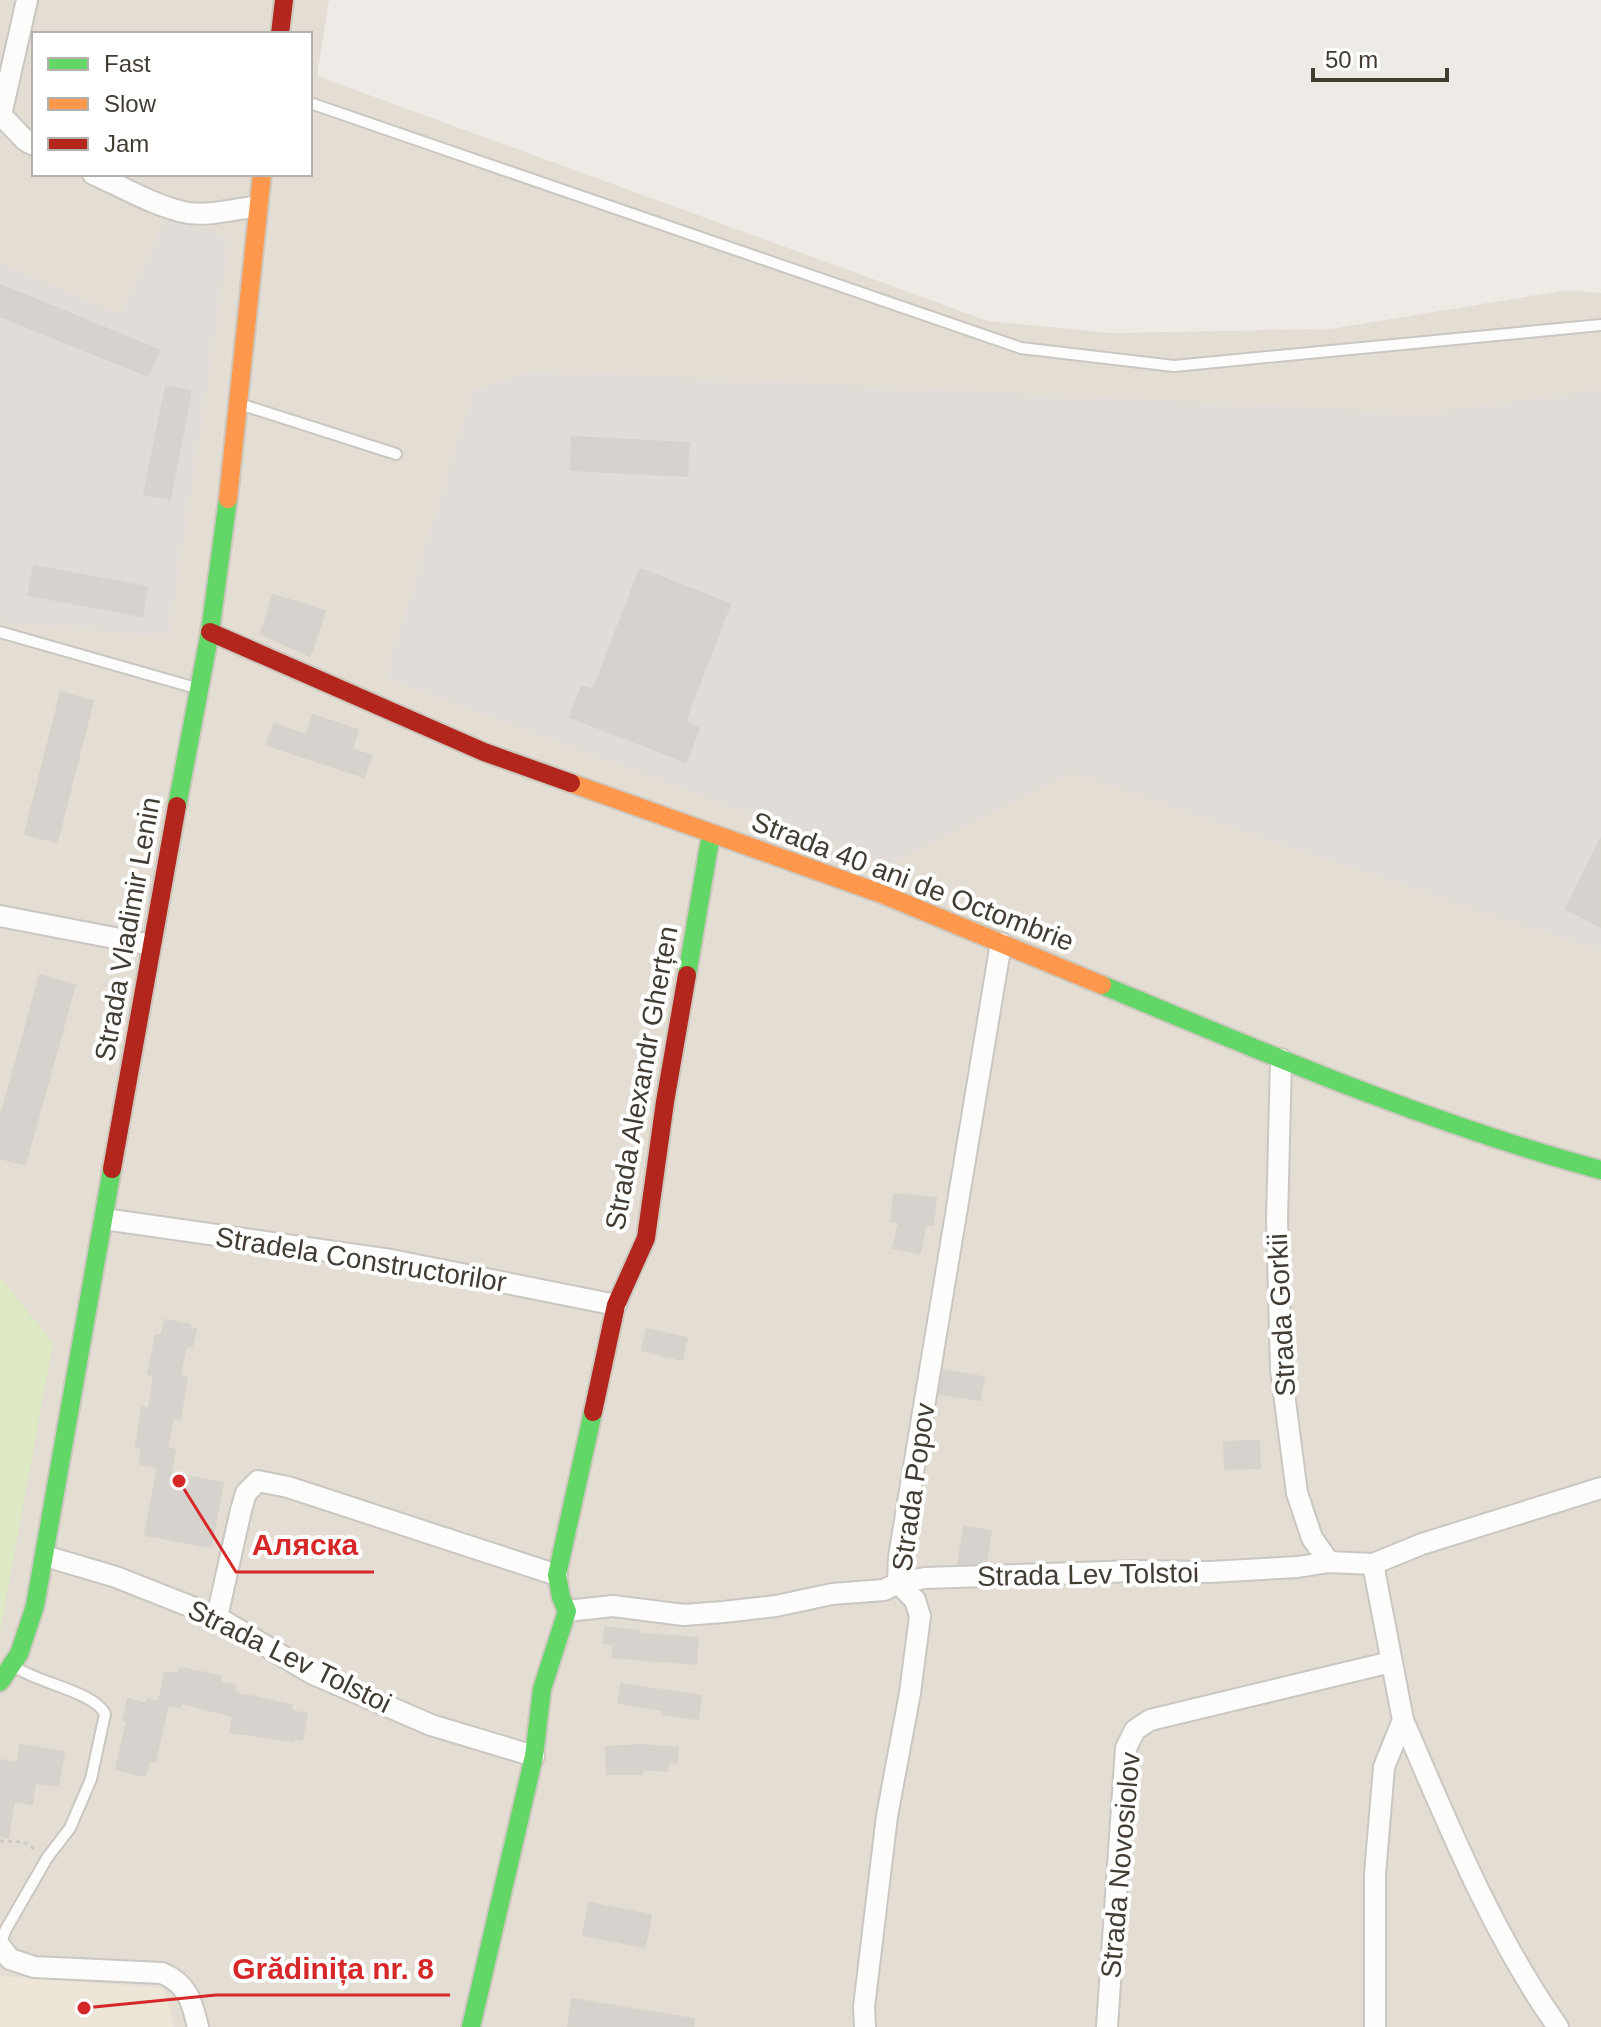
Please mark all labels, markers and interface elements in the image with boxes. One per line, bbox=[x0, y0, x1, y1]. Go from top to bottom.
legend bbox=[32, 32, 312, 176]
scale bar bbox=[1313, 32, 1447, 82]
text: 50 m bbox=[1325, 46, 1378, 73]
text: Fast bbox=[104, 50, 151, 77]
text: Slow bbox=[104, 90, 157, 117]
text: Jam bbox=[104, 130, 149, 157]
street label: Strada Vladimir Lenin bbox=[89, 795, 166, 1064]
street label: Strada 40 ani de Octombrie bbox=[747, 806, 1078, 957]
street label: Strada Alexandr Gherțen bbox=[599, 924, 684, 1233]
street label: Stradela Constructorilor bbox=[213, 1221, 509, 1298]
street label: Strada Gorkii bbox=[1262, 1233, 1301, 1397]
street label: Strada Popov bbox=[886, 1401, 941, 1573]
callout: Аляска bbox=[236, 1518, 374, 1572]
text: Аляска bbox=[252, 1528, 359, 1561]
street label: Strada Lev Tolstoi bbox=[977, 1557, 1199, 1592]
street label: Strada Lev Tolstoi bbox=[183, 1594, 396, 1719]
street label: Strada Novosiolov bbox=[1095, 1751, 1146, 1980]
callout: Grădinița nr. 8 bbox=[216, 1941, 450, 1995]
text: Grădinița nr. 8 bbox=[232, 1952, 434, 1986]

